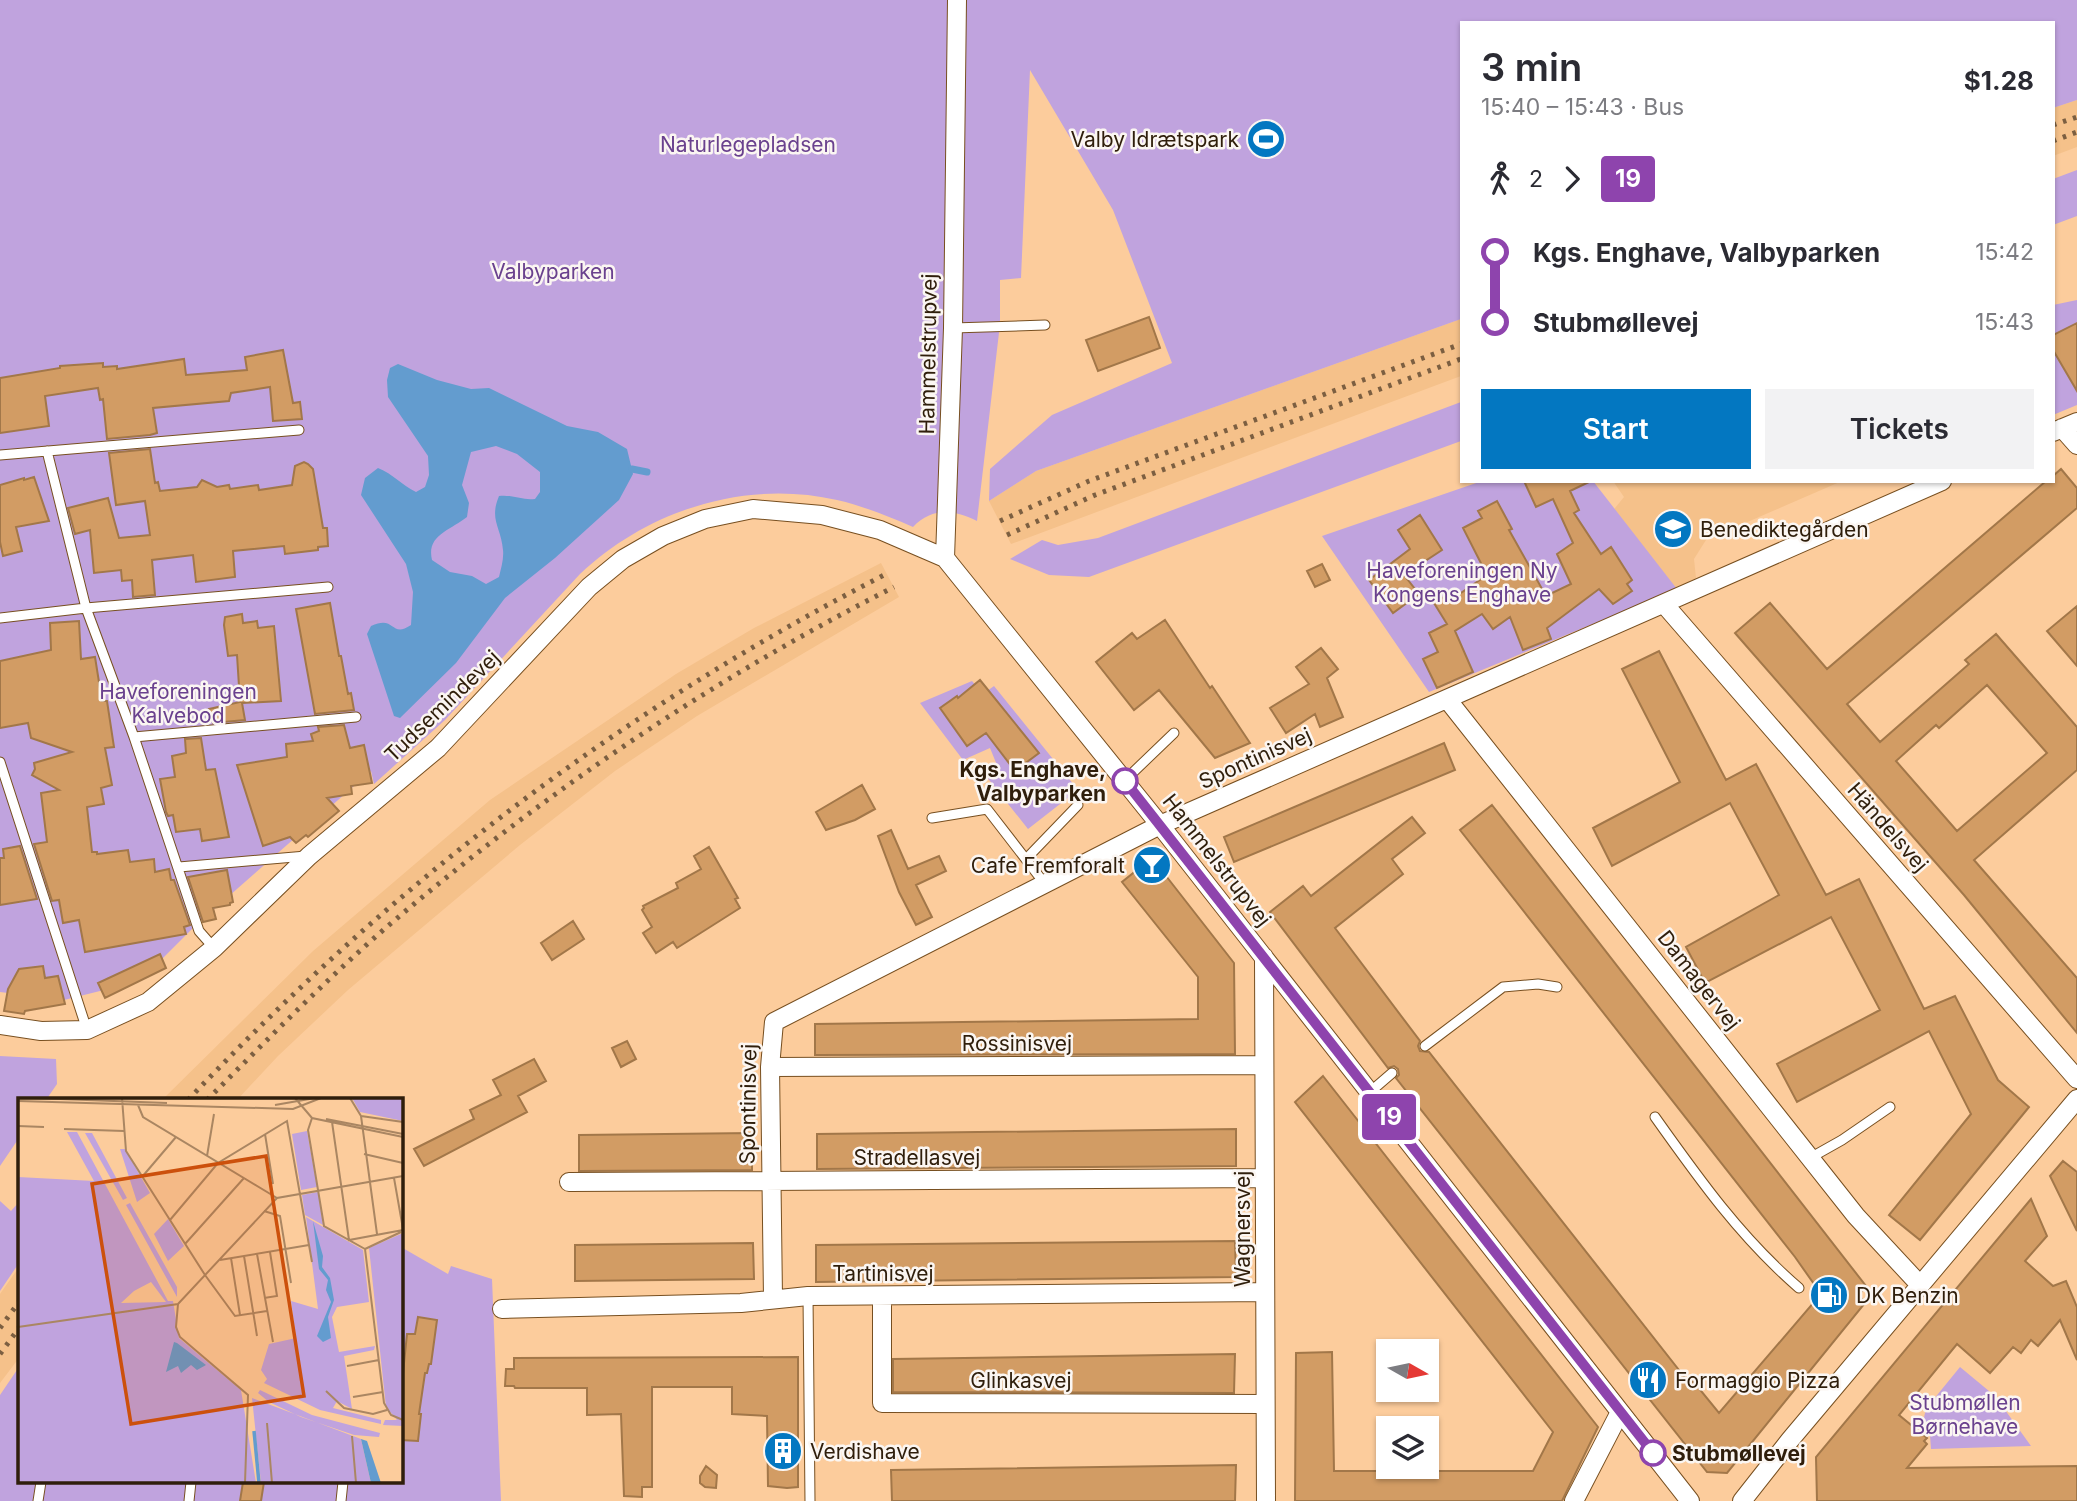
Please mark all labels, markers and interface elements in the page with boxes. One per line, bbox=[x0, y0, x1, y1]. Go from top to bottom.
text: 3 min bbox=[1481, 44, 1582, 90]
text: $1.28 bbox=[1964, 65, 2034, 96]
text: 15:40 – 15:43 · Bus bbox=[1481, 93, 1684, 121]
sports icon: Valby Idrætspark bbox=[1245, 118, 1287, 160]
place label: Valby Idrætspark bbox=[1071, 127, 1239, 152]
park label: Naturlegepladsen bbox=[660, 132, 836, 157]
icon: walk bbox=[1481, 160, 1519, 198]
icon: forward bbox=[1553, 160, 1591, 198]
text: 19 bbox=[1615, 164, 1641, 193]
text: 2 bbox=[1529, 165, 1543, 193]
text: Kgs. Enghave, Valbyparken bbox=[1533, 237, 1880, 268]
text: 15:42 bbox=[1975, 238, 2034, 266]
park label: Valbyparken bbox=[491, 259, 615, 284]
street label: Hammelstrupvej bbox=[914, 273, 942, 435]
text: Stubmøllevej bbox=[1533, 307, 1699, 338]
text: 15:43 bbox=[1975, 308, 2034, 336]
button: Start bbox=[1481, 389, 1751, 469]
button: Tickets bbox=[1765, 389, 2034, 469]
school or university icon: Benediktegården bbox=[1652, 508, 1694, 550]
place label: Benediktegården bbox=[1700, 517, 1869, 542]
park label: Haveforeningen Ny Kongens Enghave bbox=[1366, 558, 1558, 607]
street label: Tudsemindevej bbox=[379, 645, 505, 767]
park label: Haveforeningen Kalvebod bbox=[99, 679, 257, 728]
street label: Spontinisvej bbox=[1195, 722, 1315, 794]
place label: Kgs. Enghave, Valbyparken bbox=[960, 757, 1106, 806]
marker: Kgs. Enghave, Valbyparken bbox=[1112, 768, 1138, 794]
street label: Händelsvej bbox=[1843, 777, 1933, 877]
street label: Hammelstrupvej bbox=[1158, 789, 1276, 931]
bar icon: Cafe Fremforalt bbox=[1131, 844, 1173, 886]
place label: Cafe Fremforalt bbox=[971, 853, 1125, 878]
street label: Damagervej bbox=[1652, 925, 1746, 1035]
street label: Rossinisvej bbox=[962, 1031, 1072, 1056]
street label: Spontinisvej bbox=[734, 1043, 762, 1165]
line badge: 19 bbox=[1358, 1094, 1420, 1140]
inset map bbox=[18, 1098, 402, 1484]
text: 19 bbox=[1376, 1102, 1402, 1131]
street label: Stradellasvej bbox=[854, 1145, 980, 1170]
street label: Wagnersvej bbox=[1230, 1171, 1255, 1287]
street label: Tartinisvej bbox=[832, 1261, 934, 1286]
fuel station icon: DK Benzin bbox=[1808, 1274, 1850, 1316]
place label: DK Benzin bbox=[1856, 1283, 1959, 1308]
north arrow bbox=[1376, 1339, 1438, 1402]
map controls bbox=[1376, 1339, 1439, 1479]
restaurant icon: Formaggio Pizza bbox=[1627, 1359, 1669, 1401]
street label: Glinkasvej bbox=[970, 1368, 1072, 1393]
place label: Formaggio Pizza bbox=[1675, 1368, 1840, 1393]
park label: Stubmøllen Børnehave bbox=[1909, 1390, 2021, 1439]
button: layers bbox=[1376, 1416, 1439, 1479]
building icon: Verdishave bbox=[762, 1430, 804, 1472]
place label: Verdishave bbox=[810, 1439, 920, 1464]
marker: Stubmøllevej bbox=[1640, 1440, 1666, 1466]
place label: Stubmøllevej bbox=[1672, 1441, 1806, 1466]

